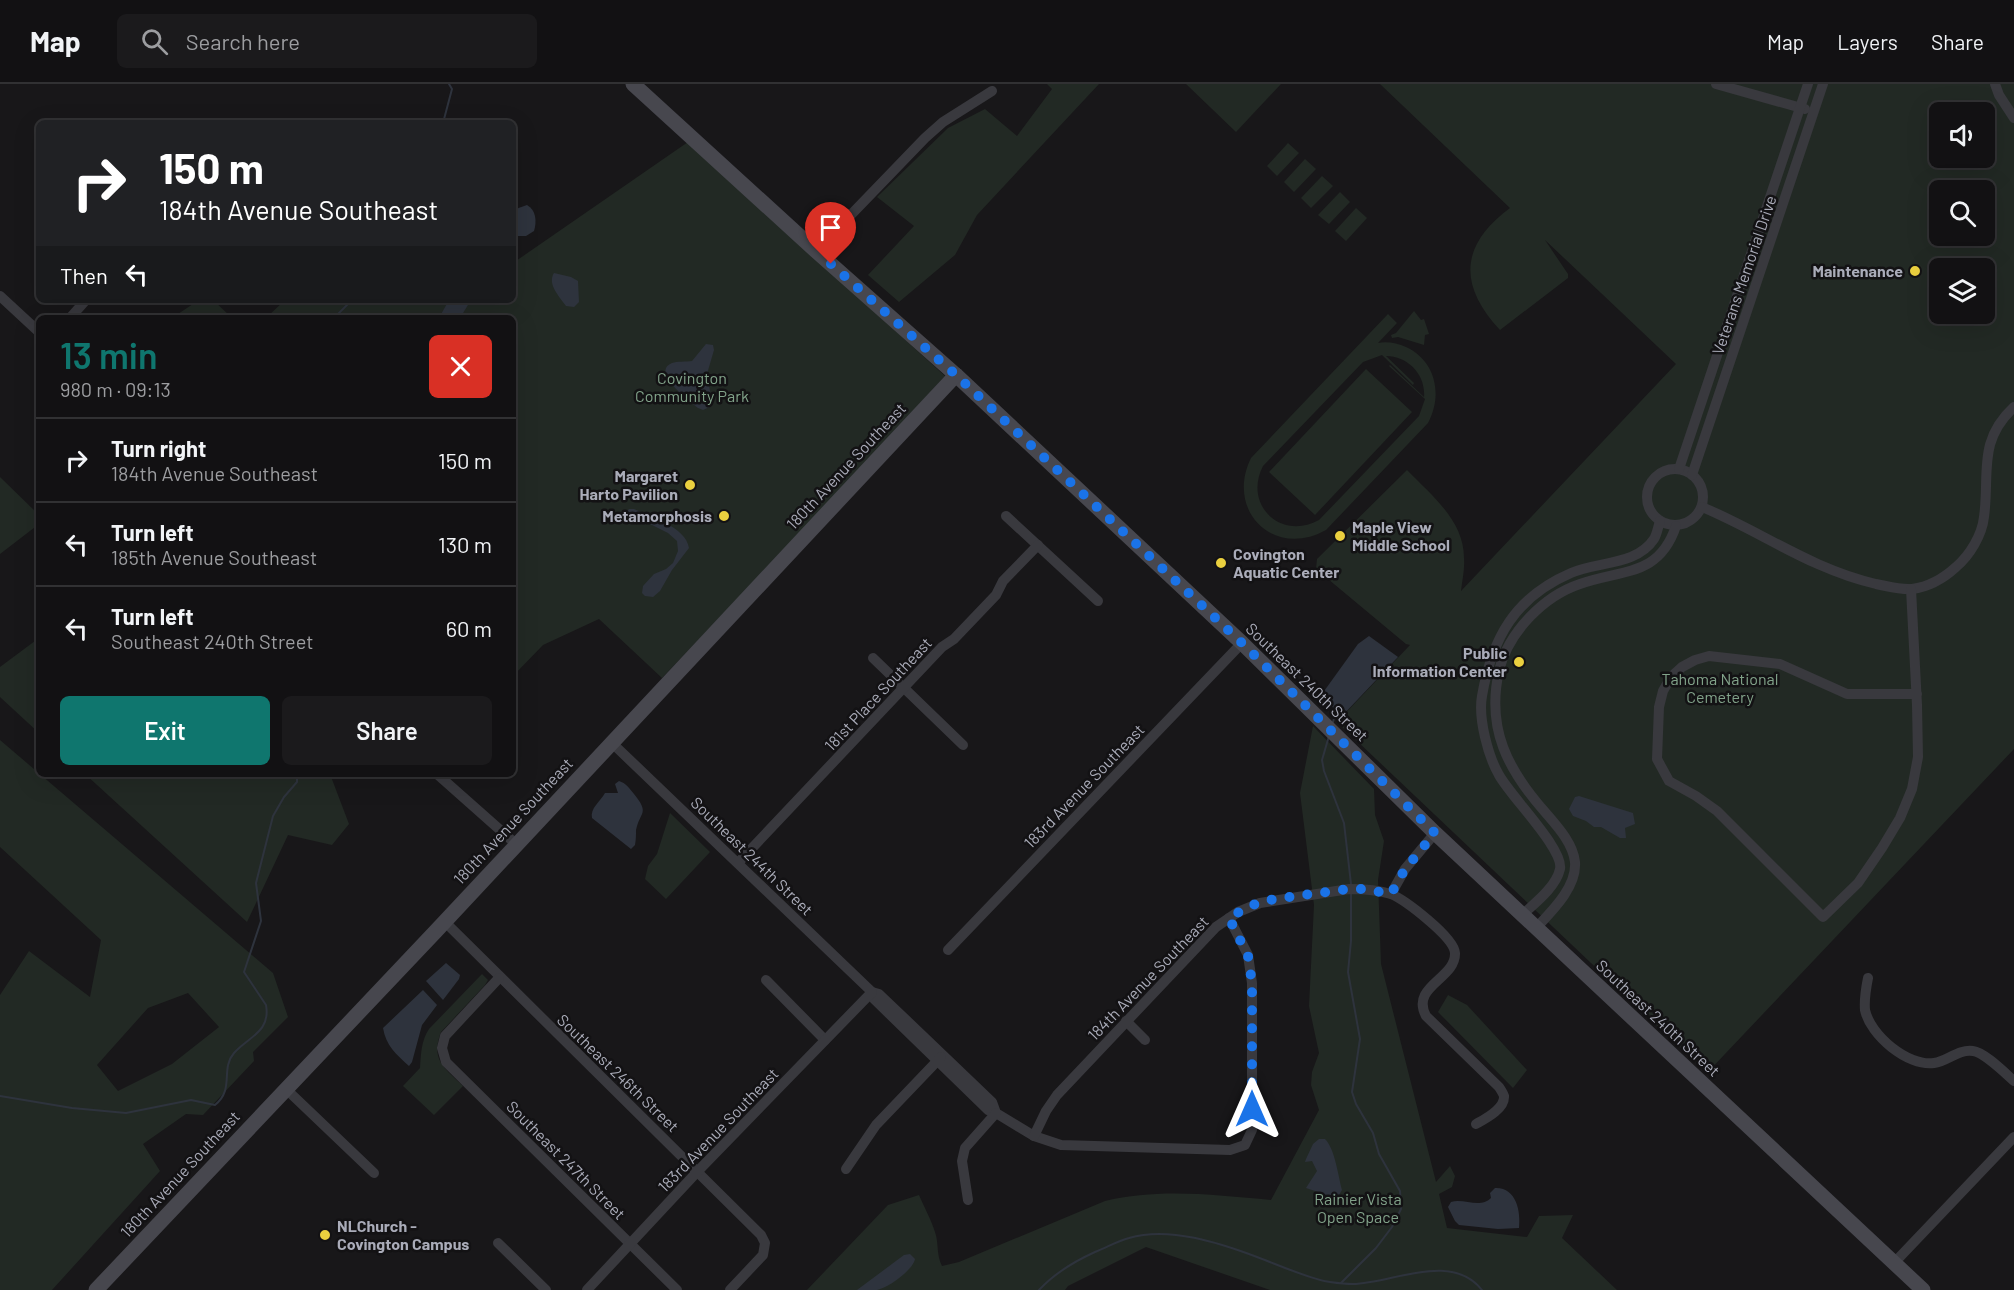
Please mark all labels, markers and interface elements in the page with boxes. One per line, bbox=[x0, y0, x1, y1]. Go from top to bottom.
search box bbox=[117, 14, 537, 68]
text: Map bbox=[30, 24, 81, 58]
icon: search bbox=[138, 25, 171, 58]
text: Search here bbox=[186, 28, 300, 54]
text: Map bbox=[1767, 29, 1804, 54]
text: Layers bbox=[1837, 29, 1898, 54]
text: Share bbox=[1931, 29, 1984, 54]
map controls bbox=[1929, 102, 1995, 324]
button: sound bbox=[1929, 102, 1995, 168]
text: 150 m bbox=[159, 142, 264, 192]
icon: right bbox=[60, 144, 138, 222]
button: search bbox=[1929, 180, 1995, 246]
text: 184th Avenue Southeast bbox=[159, 193, 438, 225]
street label: Veterans Memorial Drive bbox=[1707, 193, 1780, 357]
pin bbox=[805, 202, 856, 264]
icon: arrive bbox=[814, 211, 847, 244]
icon: left bbox=[120, 258, 153, 291]
button: layers bbox=[1929, 258, 1995, 324]
place label: Maintenance bbox=[1812, 261, 1903, 280]
text: Then bbox=[60, 262, 108, 288]
marker: Maintenance bbox=[1908, 264, 1922, 278]
text: 13 min bbox=[60, 333, 158, 376]
button: close bbox=[429, 335, 492, 398]
park label: Covington Community Park bbox=[635, 368, 749, 405]
text: 980 m · 09:13 bbox=[60, 377, 171, 401]
street label: 180th Avenue Southeast bbox=[782, 399, 909, 533]
text: Turn right bbox=[111, 435, 206, 461]
icon: right bbox=[60, 444, 93, 477]
text: 150 m bbox=[438, 447, 492, 473]
text: 184th Avenue Southeast bbox=[111, 461, 318, 485]
place label: Margaret Harto Pavilion bbox=[579, 466, 678, 503]
marker: Margaret Harto Pavilion bbox=[683, 478, 697, 492]
place label: Metamorphosis bbox=[602, 506, 712, 525]
marker: Metamorphosis bbox=[717, 509, 731, 523]
place label: Maple View Middle School bbox=[1352, 517, 1450, 554]
text: Turn left bbox=[111, 519, 194, 545]
icon: left bbox=[60, 528, 93, 561]
marker: Maple View Middle School bbox=[1333, 529, 1347, 543]
text: 130 m bbox=[438, 531, 492, 557]
place label: Covington Aquatic Center bbox=[1233, 544, 1339, 581]
text: 185th Avenue Southeast bbox=[111, 545, 317, 569]
marker: Covington Aquatic Center bbox=[1214, 556, 1228, 570]
text: Turn left bbox=[111, 603, 194, 629]
icon: left bbox=[60, 612, 93, 645]
text: 60 m bbox=[446, 615, 492, 641]
street label: Southeast 240th Street bbox=[1242, 619, 1372, 745]
text: Southeast 240th Street bbox=[111, 629, 314, 653]
street label: 181st Place Southeast bbox=[820, 633, 935, 754]
place label: Public Information Center bbox=[1373, 643, 1507, 680]
marker: Public Information Center bbox=[1512, 655, 1526, 669]
park label: Tahoma National Cemetery bbox=[1662, 669, 1778, 706]
button: Exit bbox=[60, 696, 270, 765]
button: Share bbox=[282, 696, 492, 765]
street label: 183rd Avenue Southeast bbox=[1019, 720, 1148, 852]
street label: 180th Avenue Southeast bbox=[449, 754, 576, 888]
street label: Southeast 244th Street bbox=[688, 793, 817, 919]
street label: 184th Avenue Southeast bbox=[1083, 912, 1212, 1044]
street label: Southeast 240th Street bbox=[1593, 955, 1724, 1080]
street label: Southeast 246th Street bbox=[554, 1010, 683, 1135]
street label: 183rd Avenue Southeast bbox=[653, 1064, 782, 1196]
position arrow bbox=[1220, 1077, 1284, 1141]
street label: Southeast 247th Street bbox=[503, 1096, 630, 1223]
street label: 180th Avenue Southeast bbox=[116, 1107, 243, 1241]
park label: Rainier Vista Open Space bbox=[1314, 1189, 1402, 1226]
place label: NLChurch - Covington Campus bbox=[337, 1216, 469, 1253]
marker: NLChurch - Covington Campus bbox=[318, 1228, 332, 1242]

